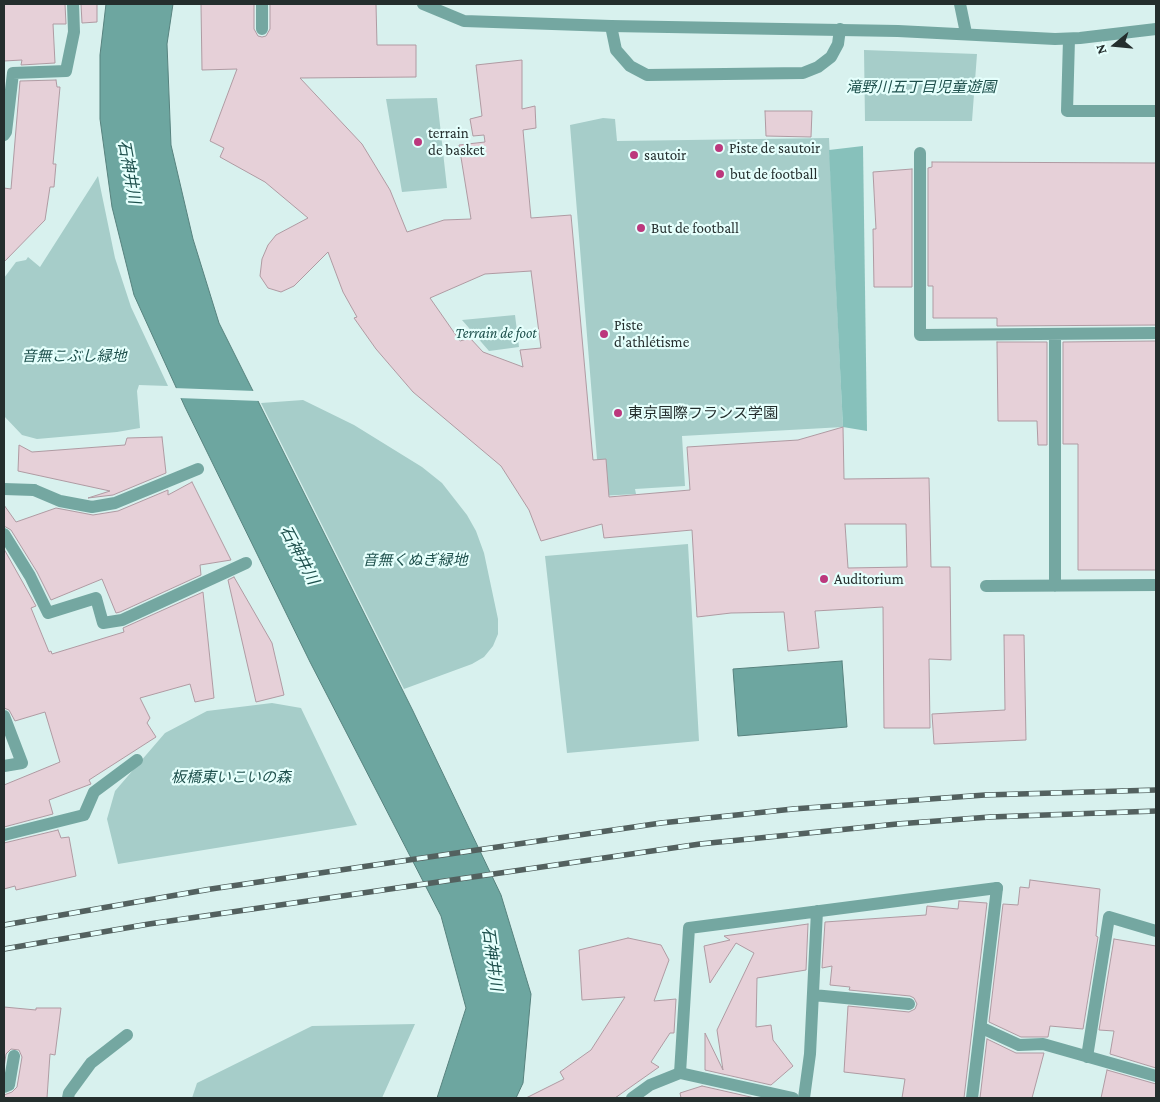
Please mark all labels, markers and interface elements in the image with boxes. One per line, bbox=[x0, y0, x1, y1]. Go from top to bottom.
north arrow bbox=[1090, 20, 1140, 70]
text: N bbox=[1092, 42, 1110, 56]
park label: 滝野川五丁目児童遊園 bbox=[846, 78, 996, 96]
place label: terrain de basket bbox=[428, 124, 484, 159]
marker: terrain de basket bbox=[412, 136, 424, 148]
water label: 石神井川 bbox=[114, 139, 144, 205]
place label: Piste de sautoir bbox=[729, 139, 820, 157]
marker: Piste de sautoir bbox=[713, 142, 725, 154]
place label: sautoir bbox=[644, 146, 686, 164]
marker: sautoir bbox=[628, 149, 640, 161]
place label: but de football bbox=[730, 165, 817, 183]
marker: but de football bbox=[714, 168, 726, 180]
place label: But de football bbox=[651, 219, 739, 237]
marker: But de football bbox=[635, 222, 647, 234]
place label: Piste d'athlétisme bbox=[614, 316, 689, 351]
park label: Terrain de foot bbox=[455, 324, 537, 342]
marker: Piste d'athlétisme bbox=[598, 328, 610, 340]
park label: 音無こぶし緑地 bbox=[22, 347, 126, 365]
place label: 東京国際フランス学園 bbox=[628, 404, 778, 422]
marker: 東京国際フランス学園 bbox=[612, 407, 624, 419]
water label: 石神井川 bbox=[276, 522, 322, 588]
park label: 音無くぬぎ緑地 bbox=[363, 551, 467, 569]
place label: Auditorium bbox=[834, 570, 904, 588]
marker: Auditorium bbox=[818, 573, 830, 585]
park label: 板橋東いこいの森 bbox=[171, 768, 291, 786]
water label: 石神井川 bbox=[478, 926, 506, 992]

